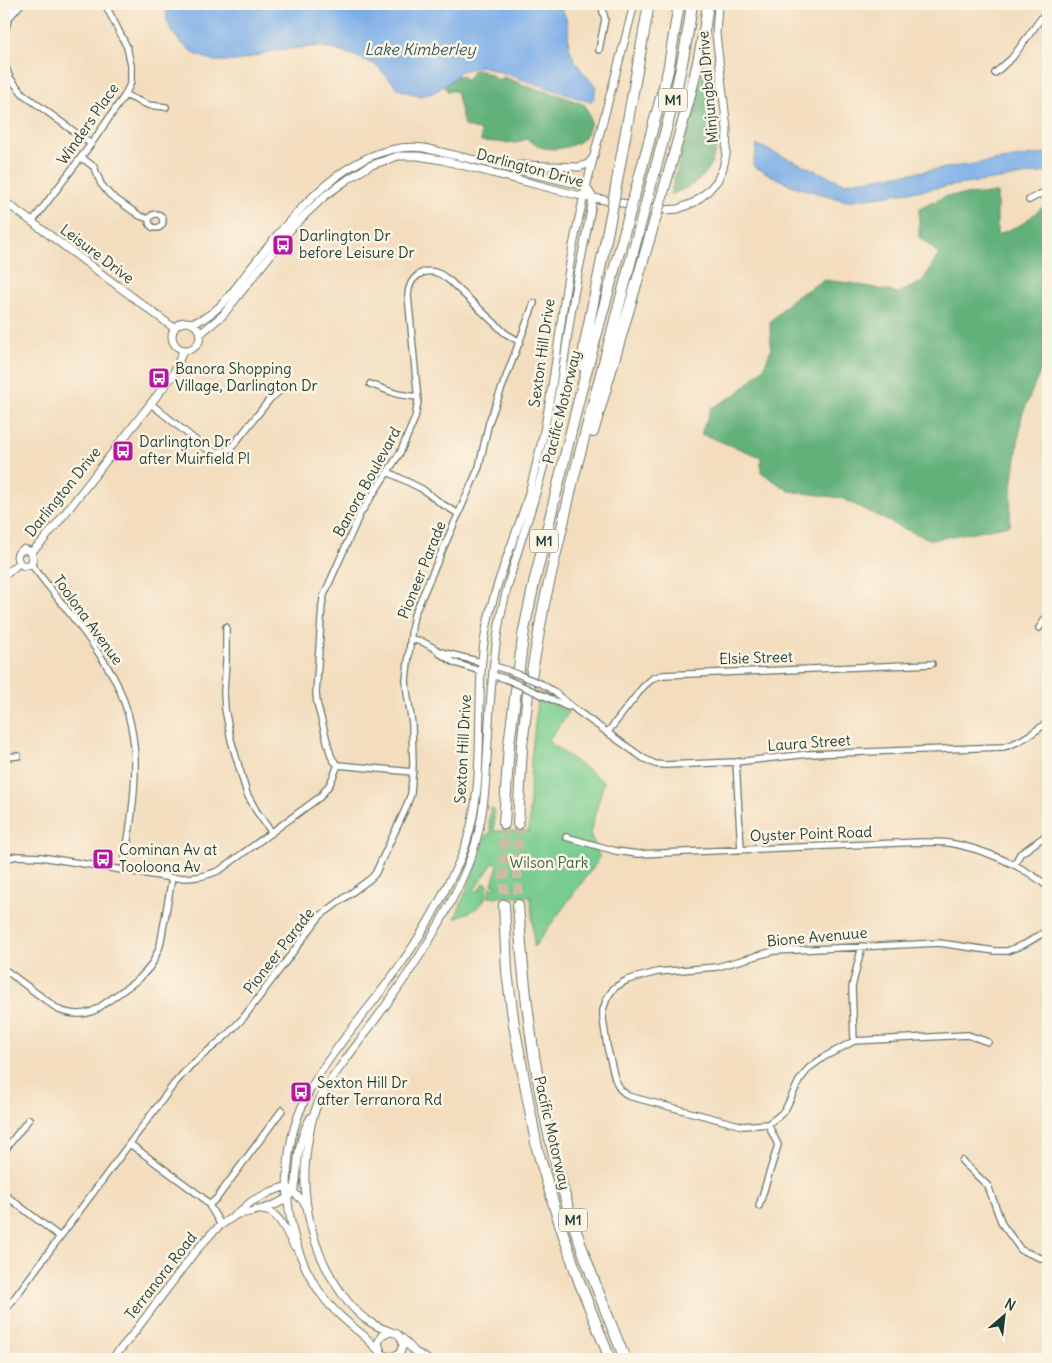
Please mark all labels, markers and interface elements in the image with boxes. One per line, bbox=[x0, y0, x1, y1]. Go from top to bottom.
street label: Minjungbal Drive bbox=[693, 30, 722, 144]
water label: Lake Kimberley bbox=[365, 39, 477, 59]
street label: Winders Place bbox=[52, 79, 123, 168]
road number: M1 bbox=[659, 88, 687, 112]
street label: Darlington Drive bbox=[474, 144, 586, 191]
street label: Leisure Drive bbox=[57, 220, 138, 288]
place label: Darlington Dr before Leisure Dr bbox=[299, 226, 415, 262]
bus stop icon: Darlington Dr before Leisure Dr bbox=[271, 233, 295, 257]
street label: Sexton Hill Drive bbox=[524, 297, 559, 408]
street label: Pacific Motorway bbox=[538, 348, 585, 466]
place label: Banora Shopping Village, Darlington Dr bbox=[175, 359, 318, 395]
bus stop icon: Banora Shopping Village, Darlington Dr bbox=[147, 366, 171, 390]
street label: Banora Boulevard bbox=[329, 423, 405, 540]
place label: Darlington Dr after Muirfield Pl bbox=[139, 432, 250, 468]
bus stop icon: Darlington Dr after Muirfield Pl bbox=[111, 439, 135, 463]
street label: Darlington Drive bbox=[21, 443, 105, 541]
street label: Pioneer Parade bbox=[393, 518, 450, 622]
road number: M1 bbox=[530, 530, 558, 552]
street label: Toolona Avenue bbox=[49, 571, 127, 668]
street label: Elsie Street bbox=[719, 647, 793, 668]
street label: Sexton Hill Drive bbox=[450, 694, 475, 804]
street label: Laura Street bbox=[767, 730, 851, 755]
street label: Oyster Point Road bbox=[749, 822, 873, 845]
place label: Cominan Av at Tooloona Av bbox=[119, 840, 217, 876]
bus stop icon: Cominan Av at Tooloona Av bbox=[91, 847, 115, 871]
park label: Wilson Park bbox=[510, 853, 589, 872]
street label: Pioneer Parade bbox=[239, 904, 318, 997]
street label: Bione Avenuue bbox=[766, 923, 868, 950]
place label: Sexton Hill Dr after Terranora Rd bbox=[317, 1073, 442, 1109]
street label: Pacific Motorway bbox=[530, 1074, 575, 1192]
bus stop icon: Sexton Hill Dr after Terranora Rd bbox=[289, 1080, 313, 1104]
road number: M1 bbox=[559, 1208, 587, 1232]
street label: Terranora Road bbox=[121, 1228, 201, 1323]
north arrow bbox=[980, 1290, 1030, 1340]
text: N bbox=[1002, 1294, 1019, 1315]

